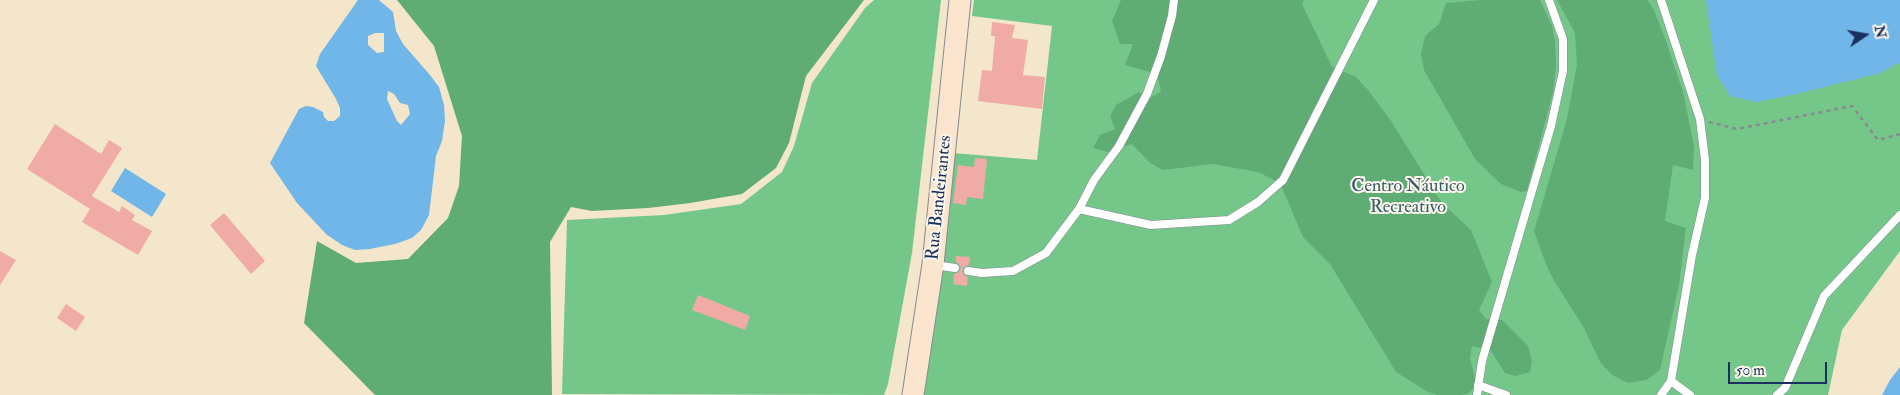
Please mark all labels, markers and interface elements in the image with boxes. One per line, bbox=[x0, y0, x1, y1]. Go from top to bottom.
north arrow bbox=[1840, 10, 1890, 60]
text: N bbox=[1871, 24, 1890, 40]
street label: Rua Bandeirantes bbox=[923, 134, 957, 262]
park label: Centro Náutico Recreativo bbox=[1351, 176, 1465, 218]
scale bar bbox=[1730, 352, 1829, 384]
text: 50 m bbox=[1736, 361, 1765, 380]

